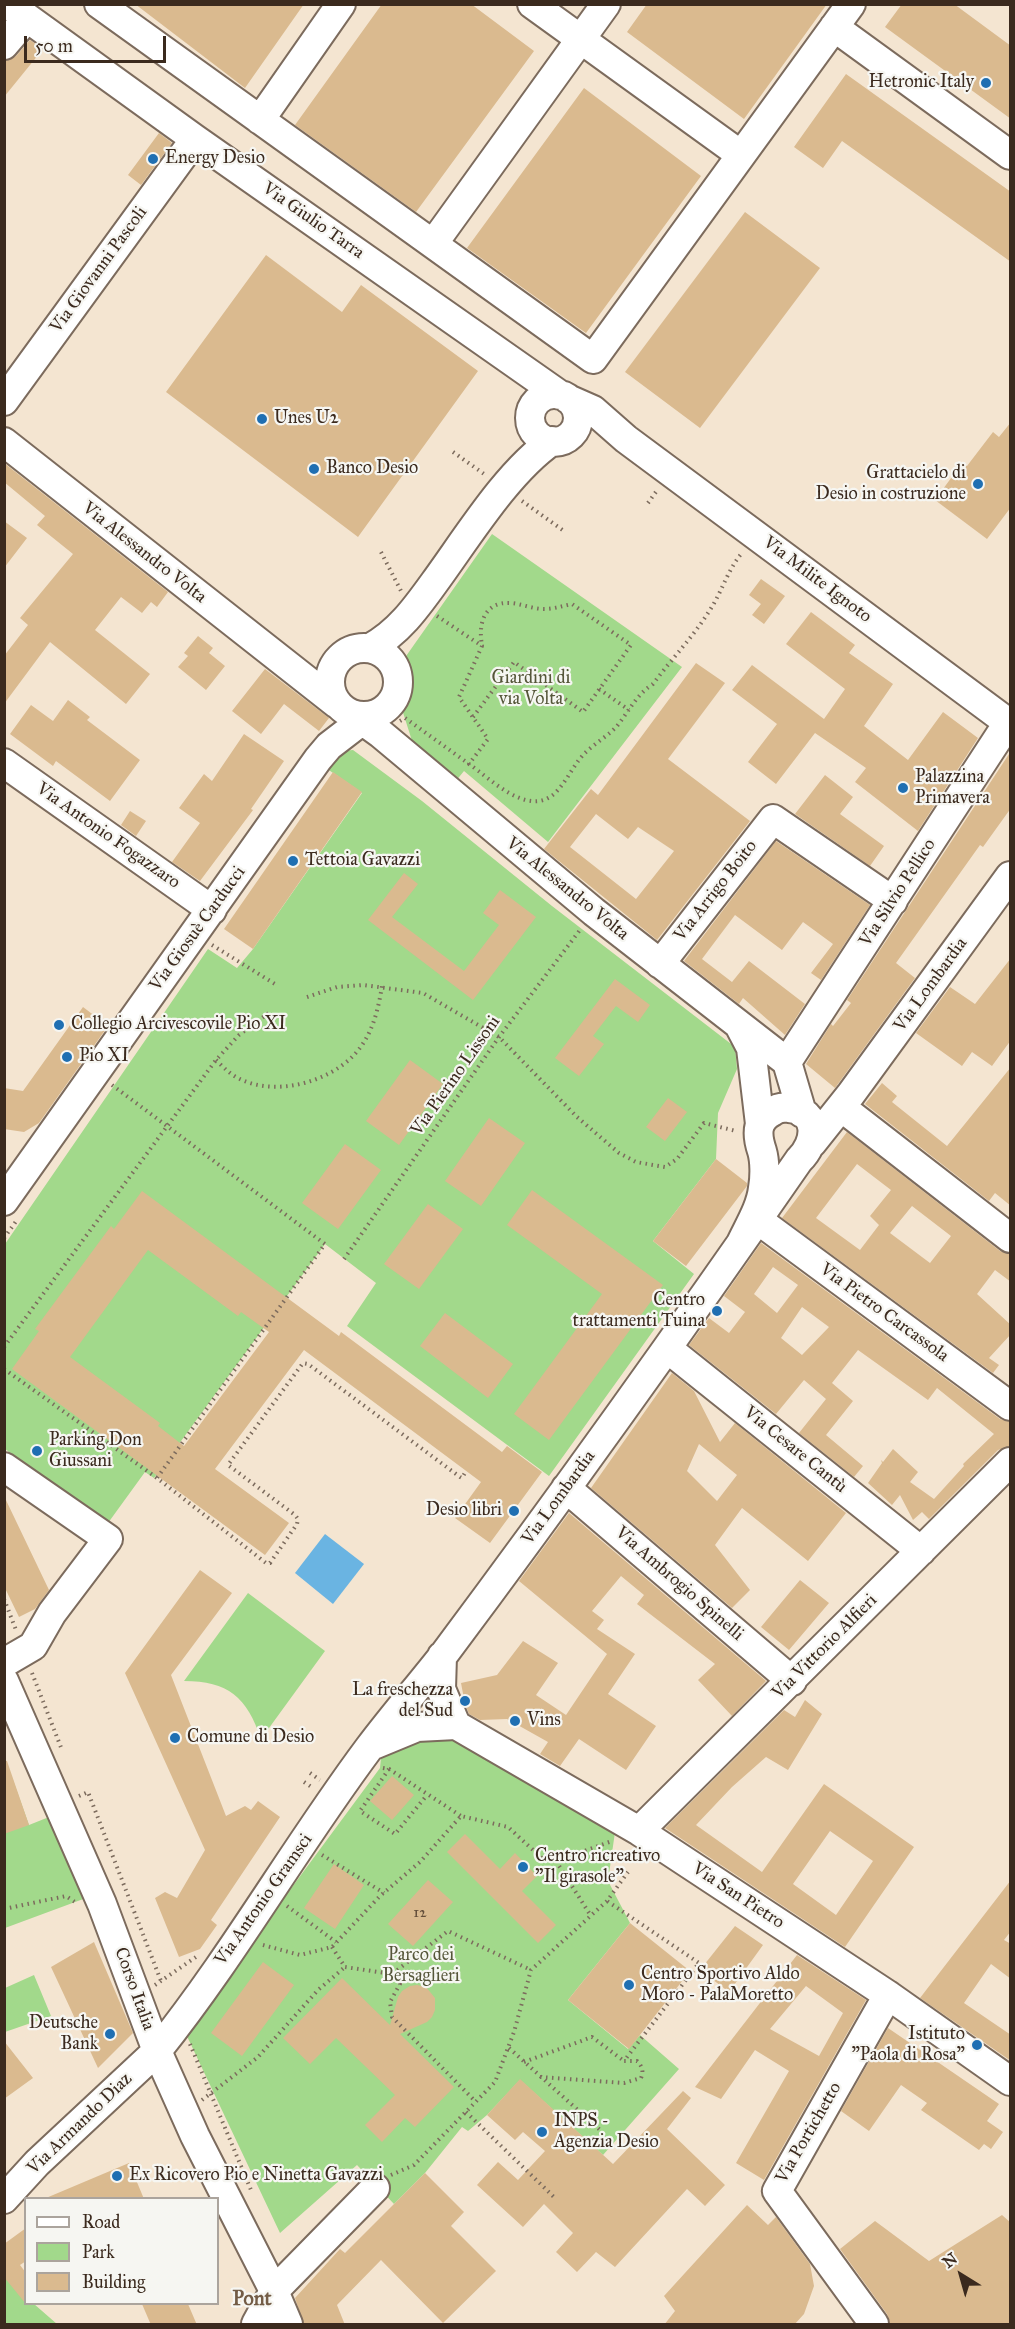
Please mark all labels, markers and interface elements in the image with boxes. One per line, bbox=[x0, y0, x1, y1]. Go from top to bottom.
scale bar bbox=[27, 24, 170, 62]
text: 50 m bbox=[35, 35, 73, 57]
place label: Hetronic Italy bbox=[868, 72, 974, 94]
marker: Hetronic Italy bbox=[979, 76, 993, 90]
place label: Energy Desio bbox=[165, 148, 265, 170]
marker: Energy Desio bbox=[146, 152, 160, 166]
street label: Via Giulio Tarra bbox=[258, 178, 368, 264]
street label: Via Giovanni Pascoli bbox=[46, 202, 152, 338]
place label: Unes U2 bbox=[274, 408, 339, 430]
marker: Unes U2 bbox=[255, 412, 269, 426]
place label: Banco Desio bbox=[326, 458, 418, 480]
marker: Banco Desio bbox=[307, 462, 321, 476]
place label: Grattacielo di Desio in costruzione bbox=[815, 463, 966, 506]
marker: Grattacielo di Desio in costruzione bbox=[971, 477, 985, 491]
street label: Via Alessandro Volta bbox=[78, 498, 210, 608]
street label: Via Milite Ignoto bbox=[758, 532, 876, 628]
park label: Giardini di via Volta bbox=[492, 668, 570, 710]
place label: Palazzina Primavera bbox=[915, 767, 990, 810]
street label: Via Antonio Fogazzaro bbox=[32, 778, 184, 894]
marker: Palazzina Primavera bbox=[896, 781, 910, 795]
street label: Via Alessandro Volta bbox=[501, 833, 633, 945]
street label: Via Silvio Pellico bbox=[855, 835, 941, 951]
street label: Via Arrigo Boito bbox=[670, 836, 762, 946]
place label: Tettoia Gavazzi bbox=[305, 850, 420, 872]
marker: Tettoia Gavazzi bbox=[286, 854, 300, 868]
street label: Via Giosuè Carducci bbox=[145, 862, 251, 996]
street label: Via Lombardia bbox=[890, 934, 972, 1036]
street label: Via Pierino Lissoni bbox=[407, 1012, 505, 1140]
place label: Collegio Arcivescovile Pio XI bbox=[71, 1014, 286, 1036]
marker: Collegio Arcivescovile Pio XI bbox=[52, 1018, 66, 1032]
place label: Pio XI bbox=[79, 1046, 129, 1068]
marker: Pio XI bbox=[60, 1050, 74, 1064]
street label: Via Pietro Carcassola bbox=[815, 1259, 953, 1367]
place label: Centro trattamenti Tuina bbox=[573, 1290, 705, 1332]
marker: Centro trattamenti Tuina bbox=[710, 1304, 724, 1318]
street label: Via Cesare Cantù bbox=[739, 1402, 851, 1498]
place label: Parking Don Giussani bbox=[49, 1430, 142, 1472]
marker: Parking Don Giussani bbox=[30, 1444, 44, 1458]
street label: Via Lombardia bbox=[518, 1447, 600, 1549]
place label: Desio libri bbox=[426, 1500, 502, 1522]
marker: Desio libri bbox=[507, 1504, 521, 1518]
street label: Via Ambrogio Spinelli bbox=[610, 1522, 748, 1646]
street label: Via Vittorio Alfieri bbox=[768, 1590, 882, 1704]
place label: La freschezza del Sud bbox=[352, 1680, 453, 1722]
marker: La freschezza del Sud bbox=[458, 1694, 472, 1708]
place label: Vins bbox=[527, 1710, 561, 1732]
marker: Vins bbox=[508, 1714, 522, 1728]
place label: Comune di Desio bbox=[187, 1727, 314, 1749]
marker: Comune di Desio bbox=[168, 1731, 182, 1745]
street label: Via Antonio Gramsci bbox=[210, 1830, 318, 1970]
place label: Centro ricreativo "Il girasole" bbox=[535, 1846, 660, 1888]
street label: Via San Pietro bbox=[688, 1858, 788, 1934]
marker: Centro ricreativo "Il girasole" bbox=[516, 1860, 530, 1874]
house number: 12 bbox=[413, 1904, 427, 1922]
street label: Corso Italia bbox=[109, 1945, 159, 2033]
park label: Parco dei Bersaglieri bbox=[382, 1945, 460, 1988]
place label: Centro Sportivo Aldo Moro - PalaMoretto bbox=[641, 1964, 800, 2006]
marker: Centro Sportivo Aldo Moro - PalaMoretto bbox=[622, 1978, 636, 1992]
place label: Deutsche Bank bbox=[29, 2013, 98, 2056]
place label: Istituto "Paola di Rosa" bbox=[851, 2024, 965, 2066]
marker: Deutsche Bank bbox=[103, 2027, 117, 2041]
marker: Istituto "Paola di Rosa" bbox=[970, 2038, 984, 2052]
street label: Via Armando Diaz bbox=[23, 2068, 137, 2180]
street label: Via Portichetto bbox=[771, 2079, 847, 2187]
place label: INPS - Agenzia Desio bbox=[554, 2111, 659, 2154]
marker: INPS - Agenzia Desio bbox=[535, 2125, 549, 2139]
place label: Ex Ricovero Pio e Ninetta Gavazzi bbox=[129, 2165, 383, 2187]
marker: Ex Ricovero Pio e Ninetta Gavazzi bbox=[110, 2169, 124, 2183]
legend bbox=[24, 2197, 219, 2305]
text: Road bbox=[82, 2211, 120, 2233]
text: Park bbox=[82, 2241, 115, 2263]
north arrow bbox=[931, 2245, 991, 2305]
text: N bbox=[939, 2249, 961, 2272]
text: Building bbox=[82, 2271, 145, 2293]
district label: Pont bbox=[232, 2288, 272, 2312]

